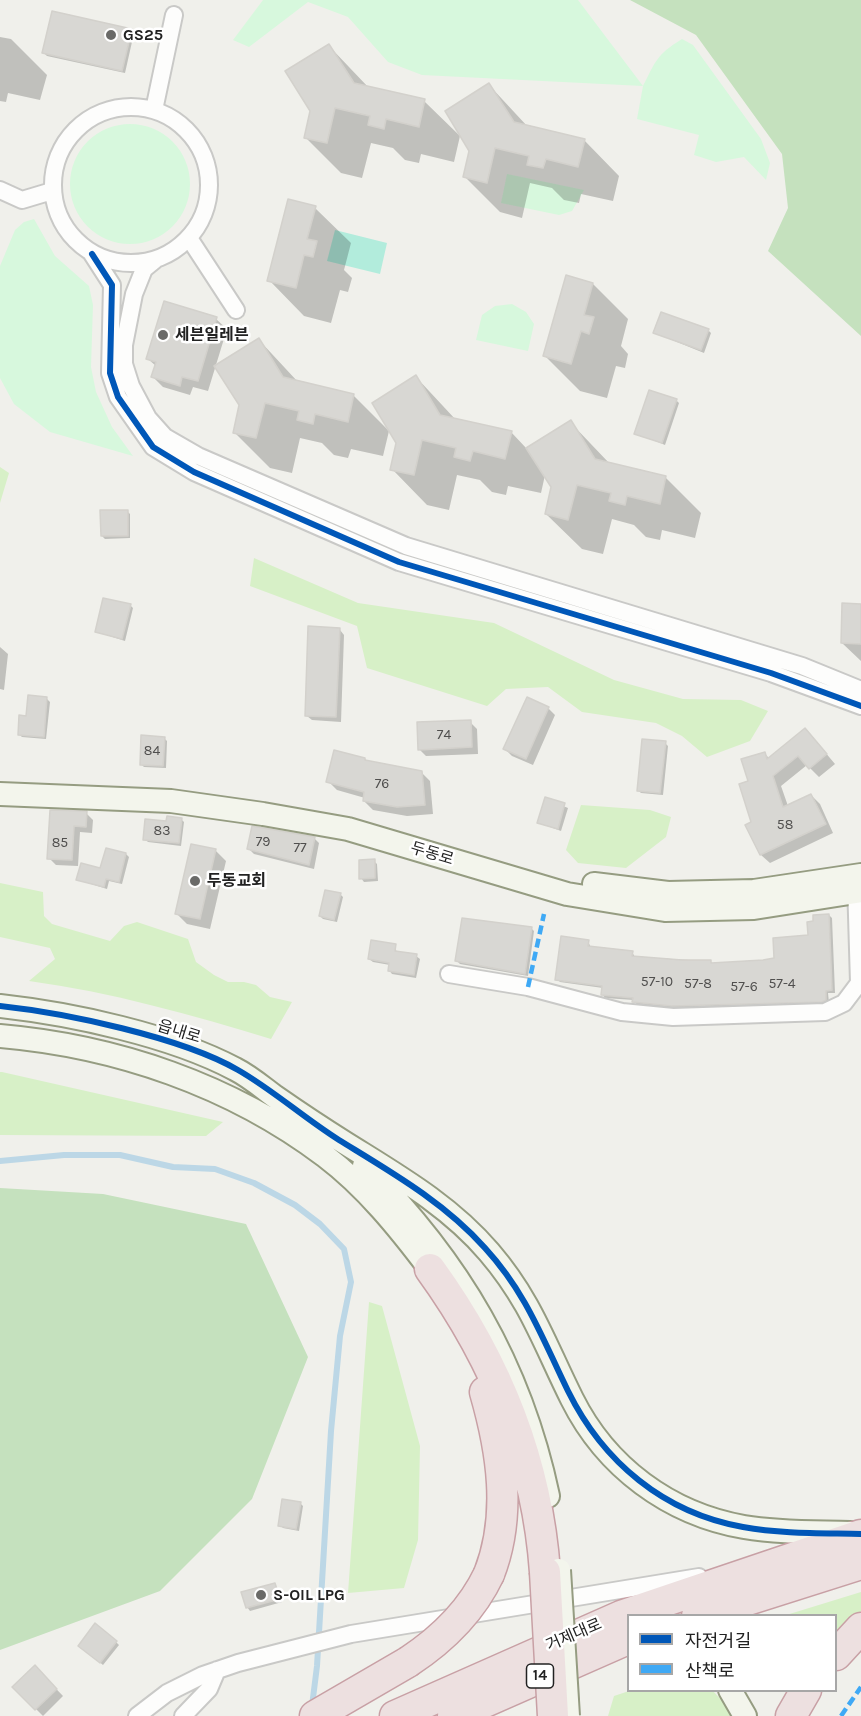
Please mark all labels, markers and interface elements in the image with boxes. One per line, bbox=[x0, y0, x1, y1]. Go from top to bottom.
place label: GS25 bbox=[123, 25, 163, 45]
marker: GS25 bbox=[104, 28, 118, 42]
place label: 세븐일레븐 bbox=[175, 325, 249, 345]
marker: 세븐일레븐 bbox=[156, 328, 170, 342]
house number: 74 bbox=[437, 727, 451, 743]
house number: 84 bbox=[144, 743, 160, 759]
house number: 76 bbox=[375, 776, 389, 792]
house number: 58 bbox=[777, 817, 793, 833]
house number: 83 bbox=[154, 823, 170, 839]
house number: 79 bbox=[256, 834, 270, 850]
house number: 85 bbox=[52, 835, 68, 851]
street label: 두동로 bbox=[408, 838, 456, 870]
house number: 77 bbox=[293, 840, 307, 856]
place label: 두동교회 bbox=[207, 871, 266, 891]
marker: 두동교회 bbox=[188, 874, 202, 888]
house number: 57-10 bbox=[641, 974, 673, 990]
house number: 57-8 bbox=[684, 976, 712, 992]
house number: 57-4 bbox=[768, 976, 796, 992]
house number: 57-6 bbox=[730, 979, 758, 995]
street label: 읍내로 bbox=[155, 1016, 203, 1048]
place label: S-OIL LPG bbox=[273, 1585, 345, 1605]
marker: S-OIL LPG bbox=[254, 1588, 268, 1602]
legend bbox=[627, 1614, 837, 1692]
street label: 거제대로 bbox=[543, 1615, 605, 1655]
text: 자전거길 bbox=[685, 1630, 751, 1652]
text: 산책로 bbox=[685, 1660, 735, 1682]
road number: 14 bbox=[526, 1664, 554, 1688]

